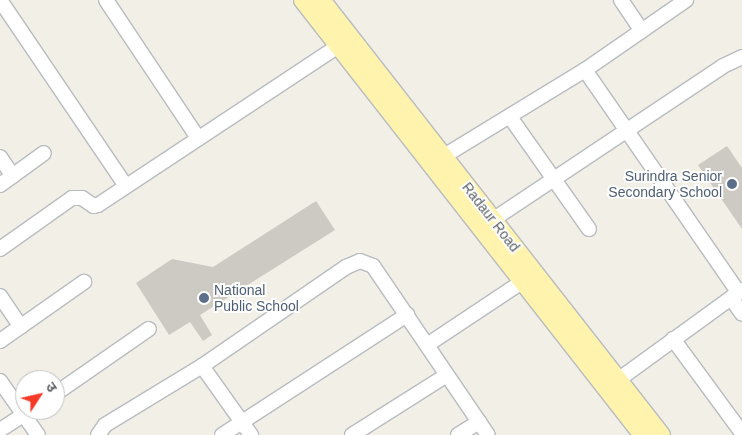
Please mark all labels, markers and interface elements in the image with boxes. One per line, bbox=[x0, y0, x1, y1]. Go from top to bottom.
place label: Surindra Senior Secondary School bbox=[608, 168, 722, 200]
marker: Surindra Senior Secondary School bbox=[726, 178, 738, 190]
street label: Radaur Road bbox=[459, 179, 523, 255]
place label: National Public School bbox=[214, 282, 299, 314]
marker: National Public School bbox=[198, 292, 210, 304]
north arrow bbox=[15, 370, 65, 420]
text: उ bbox=[43, 379, 60, 395]

